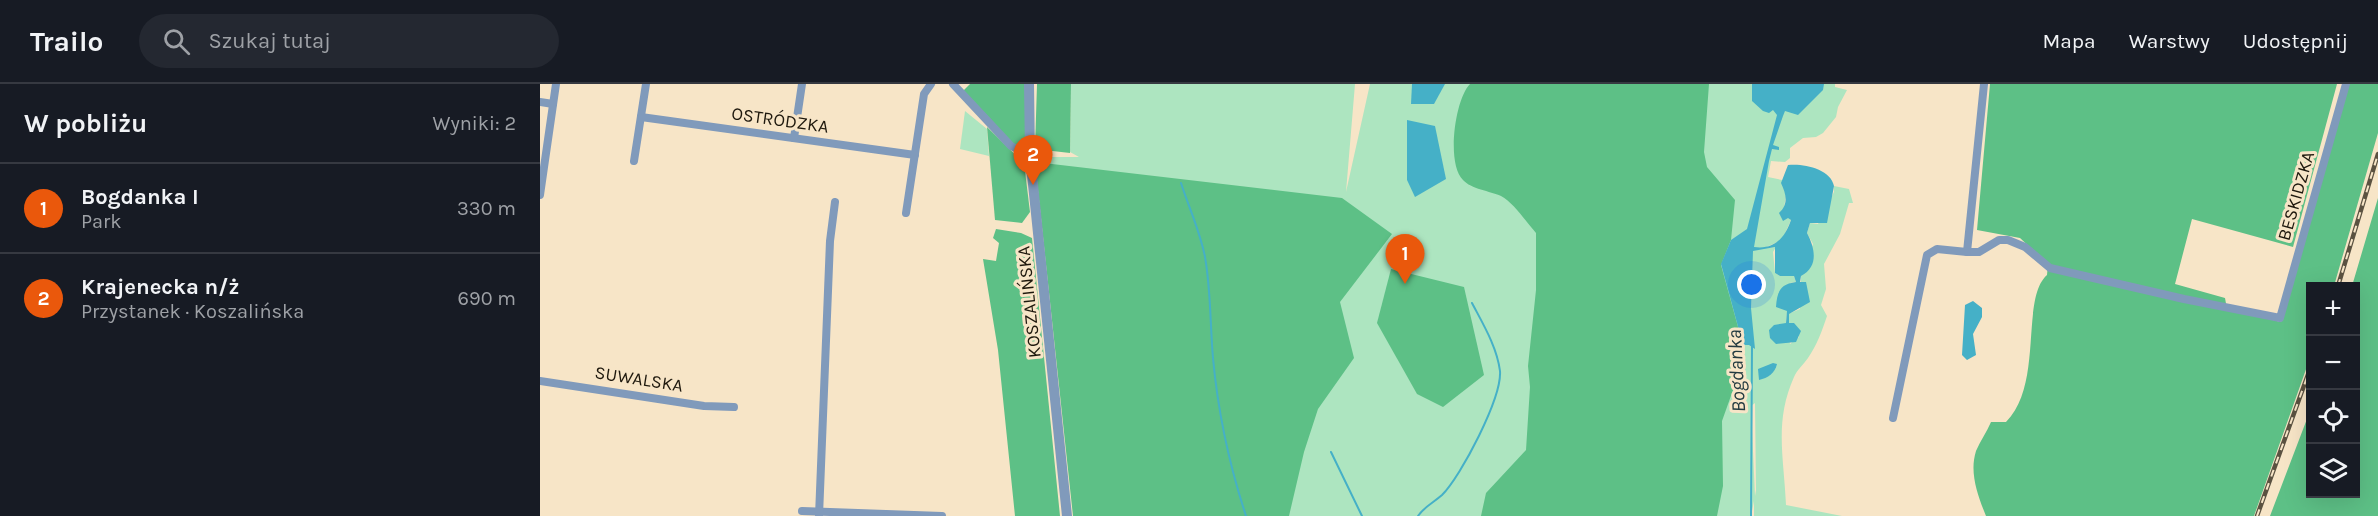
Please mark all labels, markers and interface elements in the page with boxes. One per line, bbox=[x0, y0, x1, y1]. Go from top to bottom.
search box bbox=[139, 14, 559, 68]
text: Trailo bbox=[30, 25, 103, 58]
icon: search bbox=[160, 25, 193, 58]
text: Szukaj tutaj bbox=[208, 28, 331, 54]
text: Mapa bbox=[2042, 29, 2096, 53]
text: Warstwy bbox=[2129, 29, 2210, 53]
text: Udostępnij bbox=[2243, 29, 2348, 53]
street label: OSTRÓDZKA bbox=[730, 101, 830, 138]
text: W pobliżu bbox=[24, 108, 147, 139]
text: Wyniki: 2 bbox=[433, 112, 516, 135]
pin: 2 bbox=[1014, 135, 1052, 185]
street label: BESKIDZKA bbox=[2273, 149, 2319, 243]
text: Bogdanka I bbox=[81, 184, 199, 210]
text: 1 bbox=[40, 197, 47, 220]
text: 330 m bbox=[457, 197, 516, 220]
text: Park bbox=[81, 210, 122, 233]
pin: 1 bbox=[1386, 234, 1424, 284]
street label: KOSZALIŃSKA bbox=[1011, 245, 1046, 359]
your location bbox=[1737, 270, 1766, 299]
text: Krajenecka n/ż bbox=[81, 274, 239, 300]
map controls bbox=[2306, 282, 2360, 498]
button: + bbox=[2306, 282, 2360, 336]
text: 2 bbox=[37, 287, 50, 310]
text: 690 m bbox=[458, 287, 516, 310]
text: Przystanek · Koszalińska bbox=[81, 300, 304, 323]
water label: Bogdanka bbox=[1723, 329, 1750, 413]
button: − bbox=[2306, 336, 2360, 390]
street label: SUWALSKA bbox=[593, 361, 685, 397]
button: locate bbox=[2306, 390, 2360, 444]
button: layers bbox=[2306, 444, 2360, 498]

